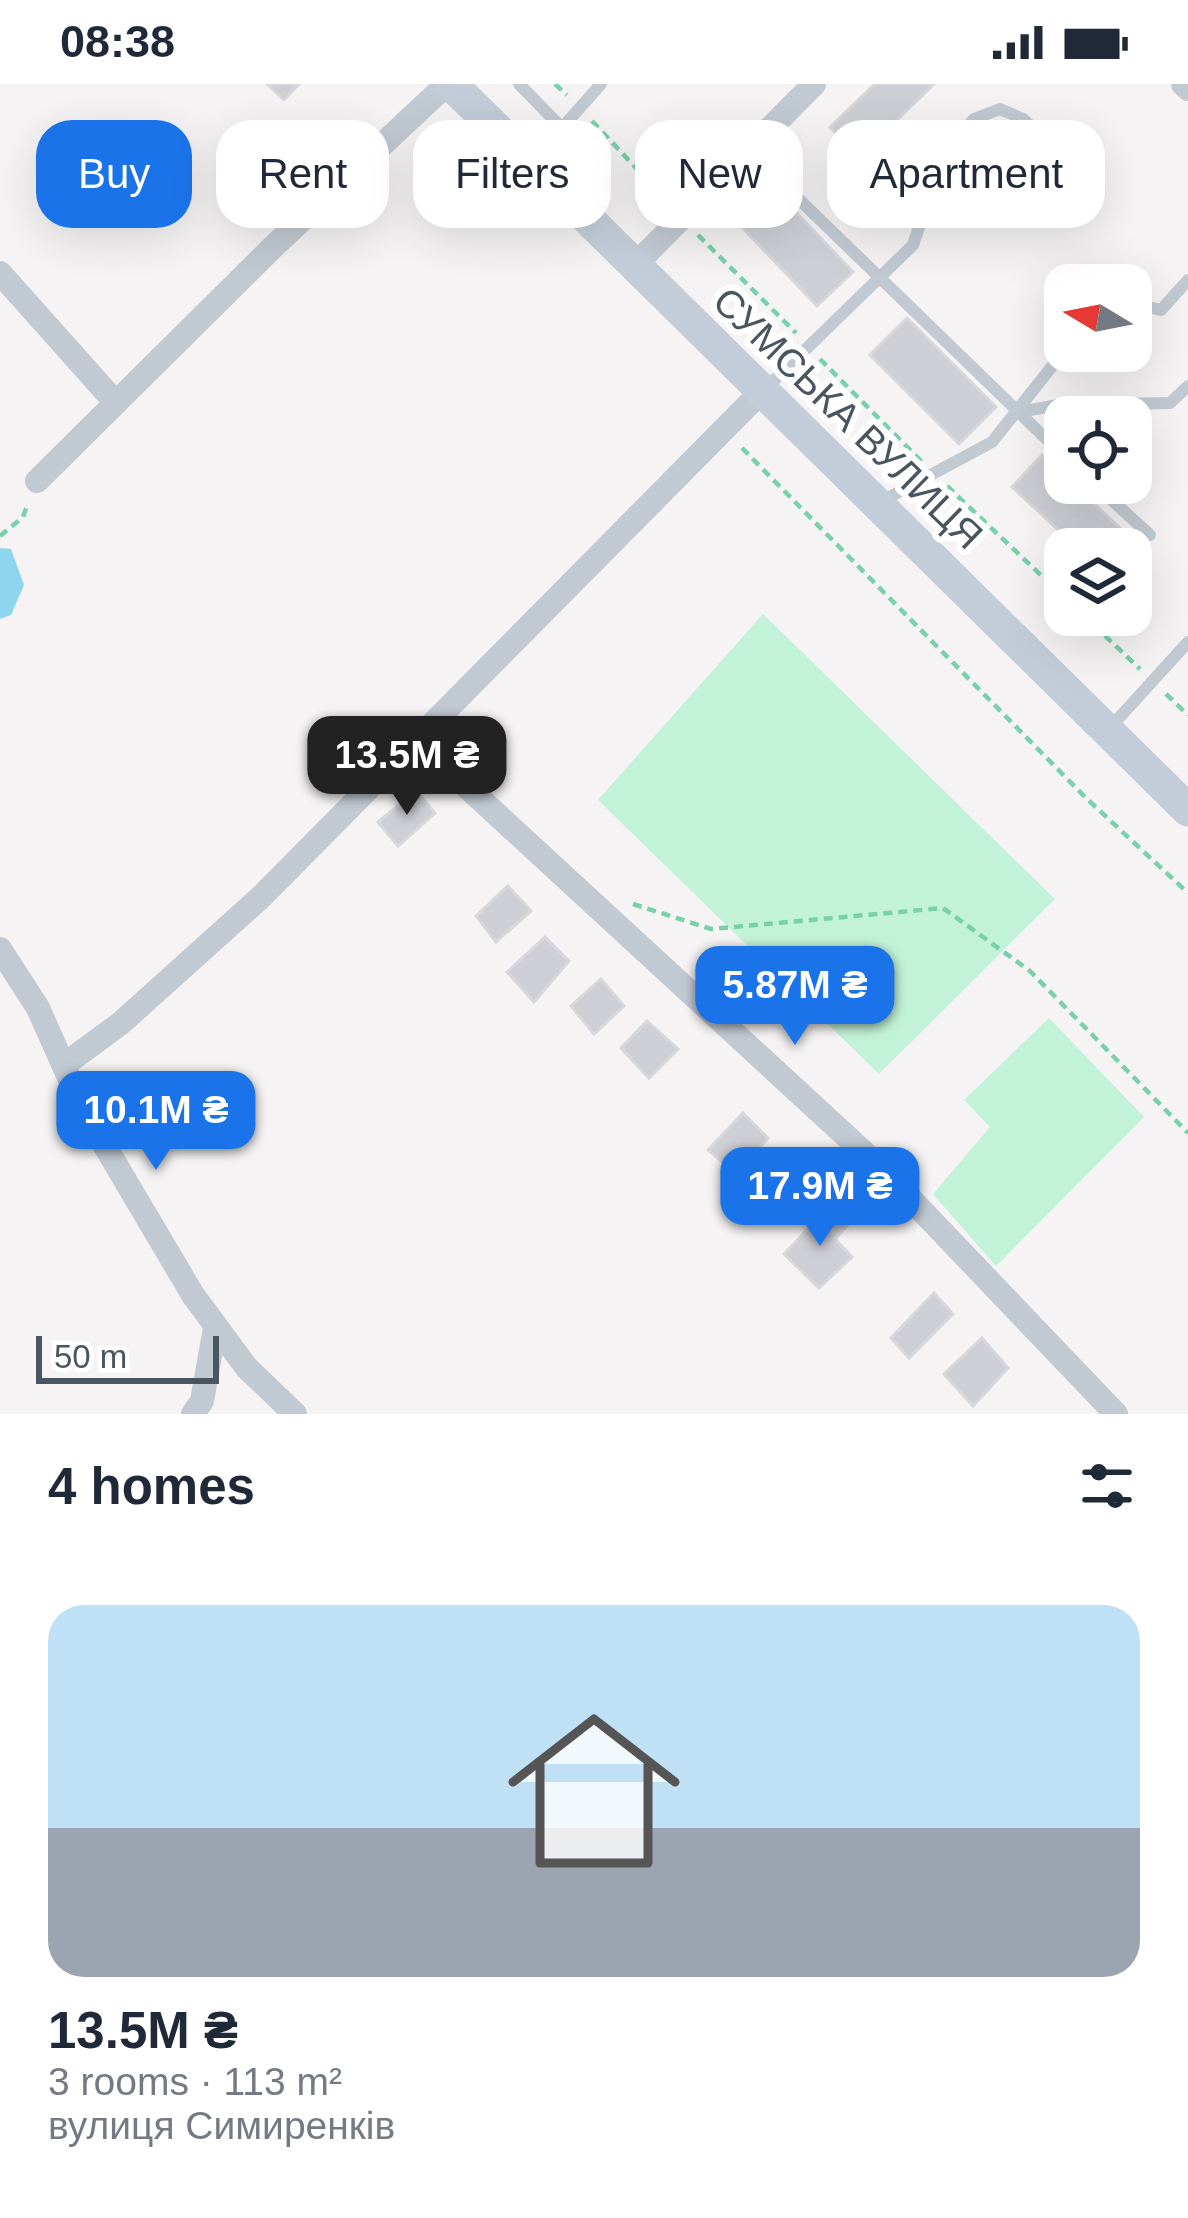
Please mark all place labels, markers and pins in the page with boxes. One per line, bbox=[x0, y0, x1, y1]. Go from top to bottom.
pin: 13.5M ₴ bbox=[296, 716, 518, 818]
pin: 5.87M ₴ bbox=[684, 946, 906, 1048]
pin: 10.1M ₴ bbox=[45, 1071, 267, 1173]
pin: 17.9M ₴ bbox=[709, 1147, 931, 1249]

